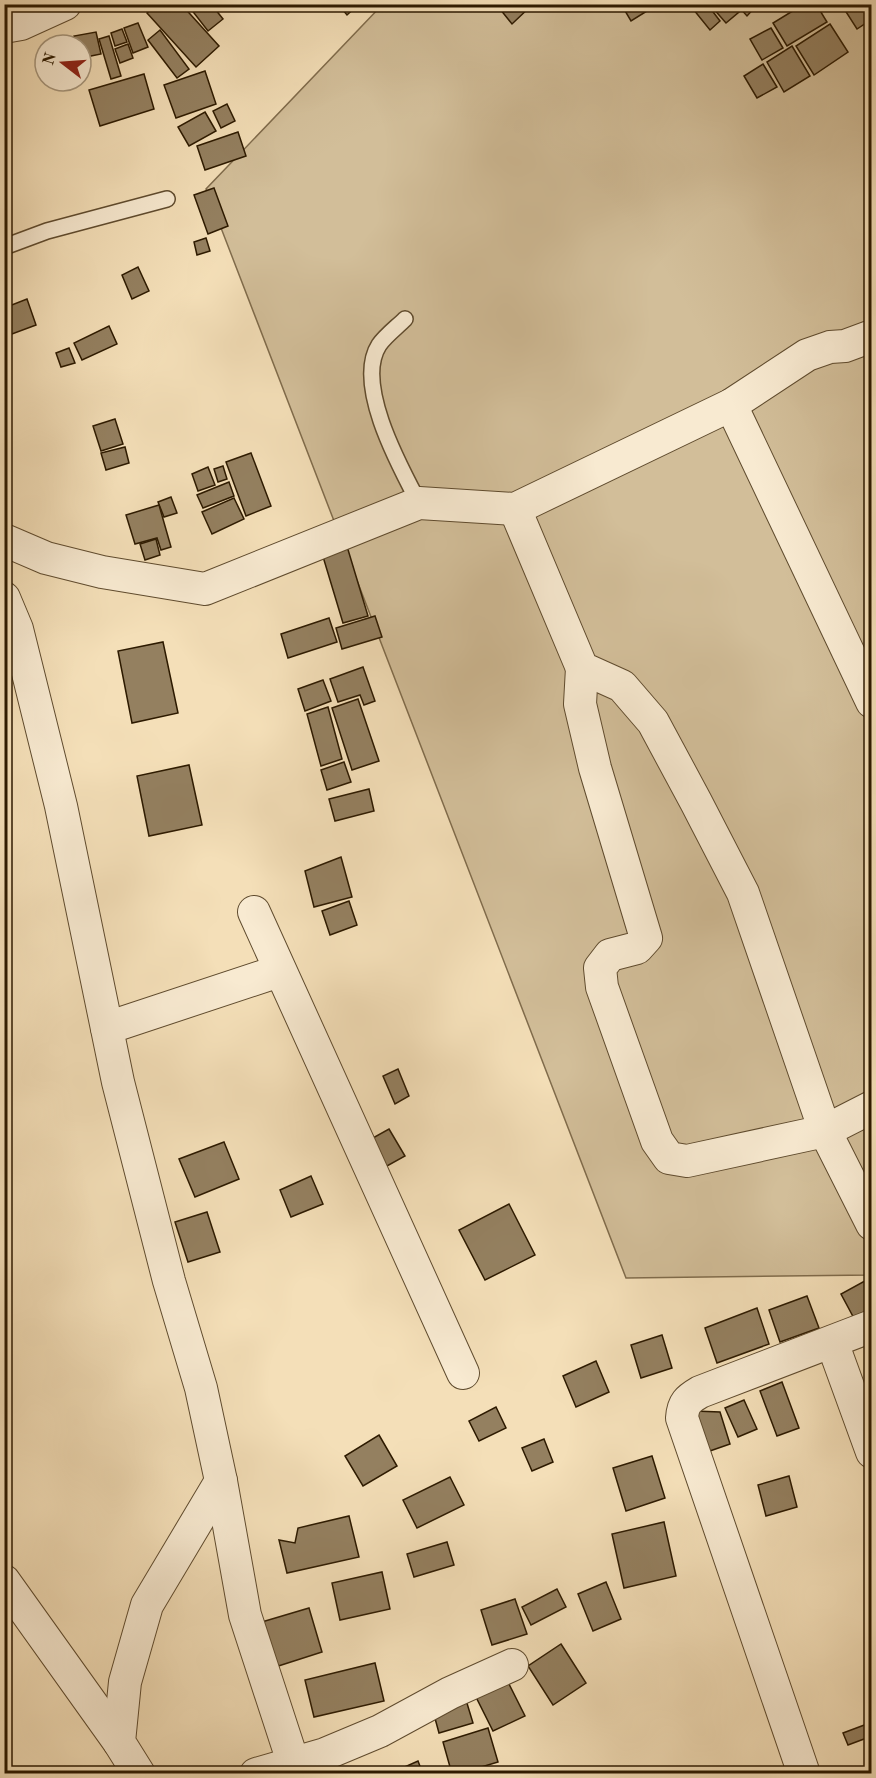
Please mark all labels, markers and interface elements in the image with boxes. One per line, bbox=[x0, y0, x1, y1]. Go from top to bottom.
north arrow bbox=[33, 33, 93, 93]
text: N bbox=[41, 50, 60, 67]

